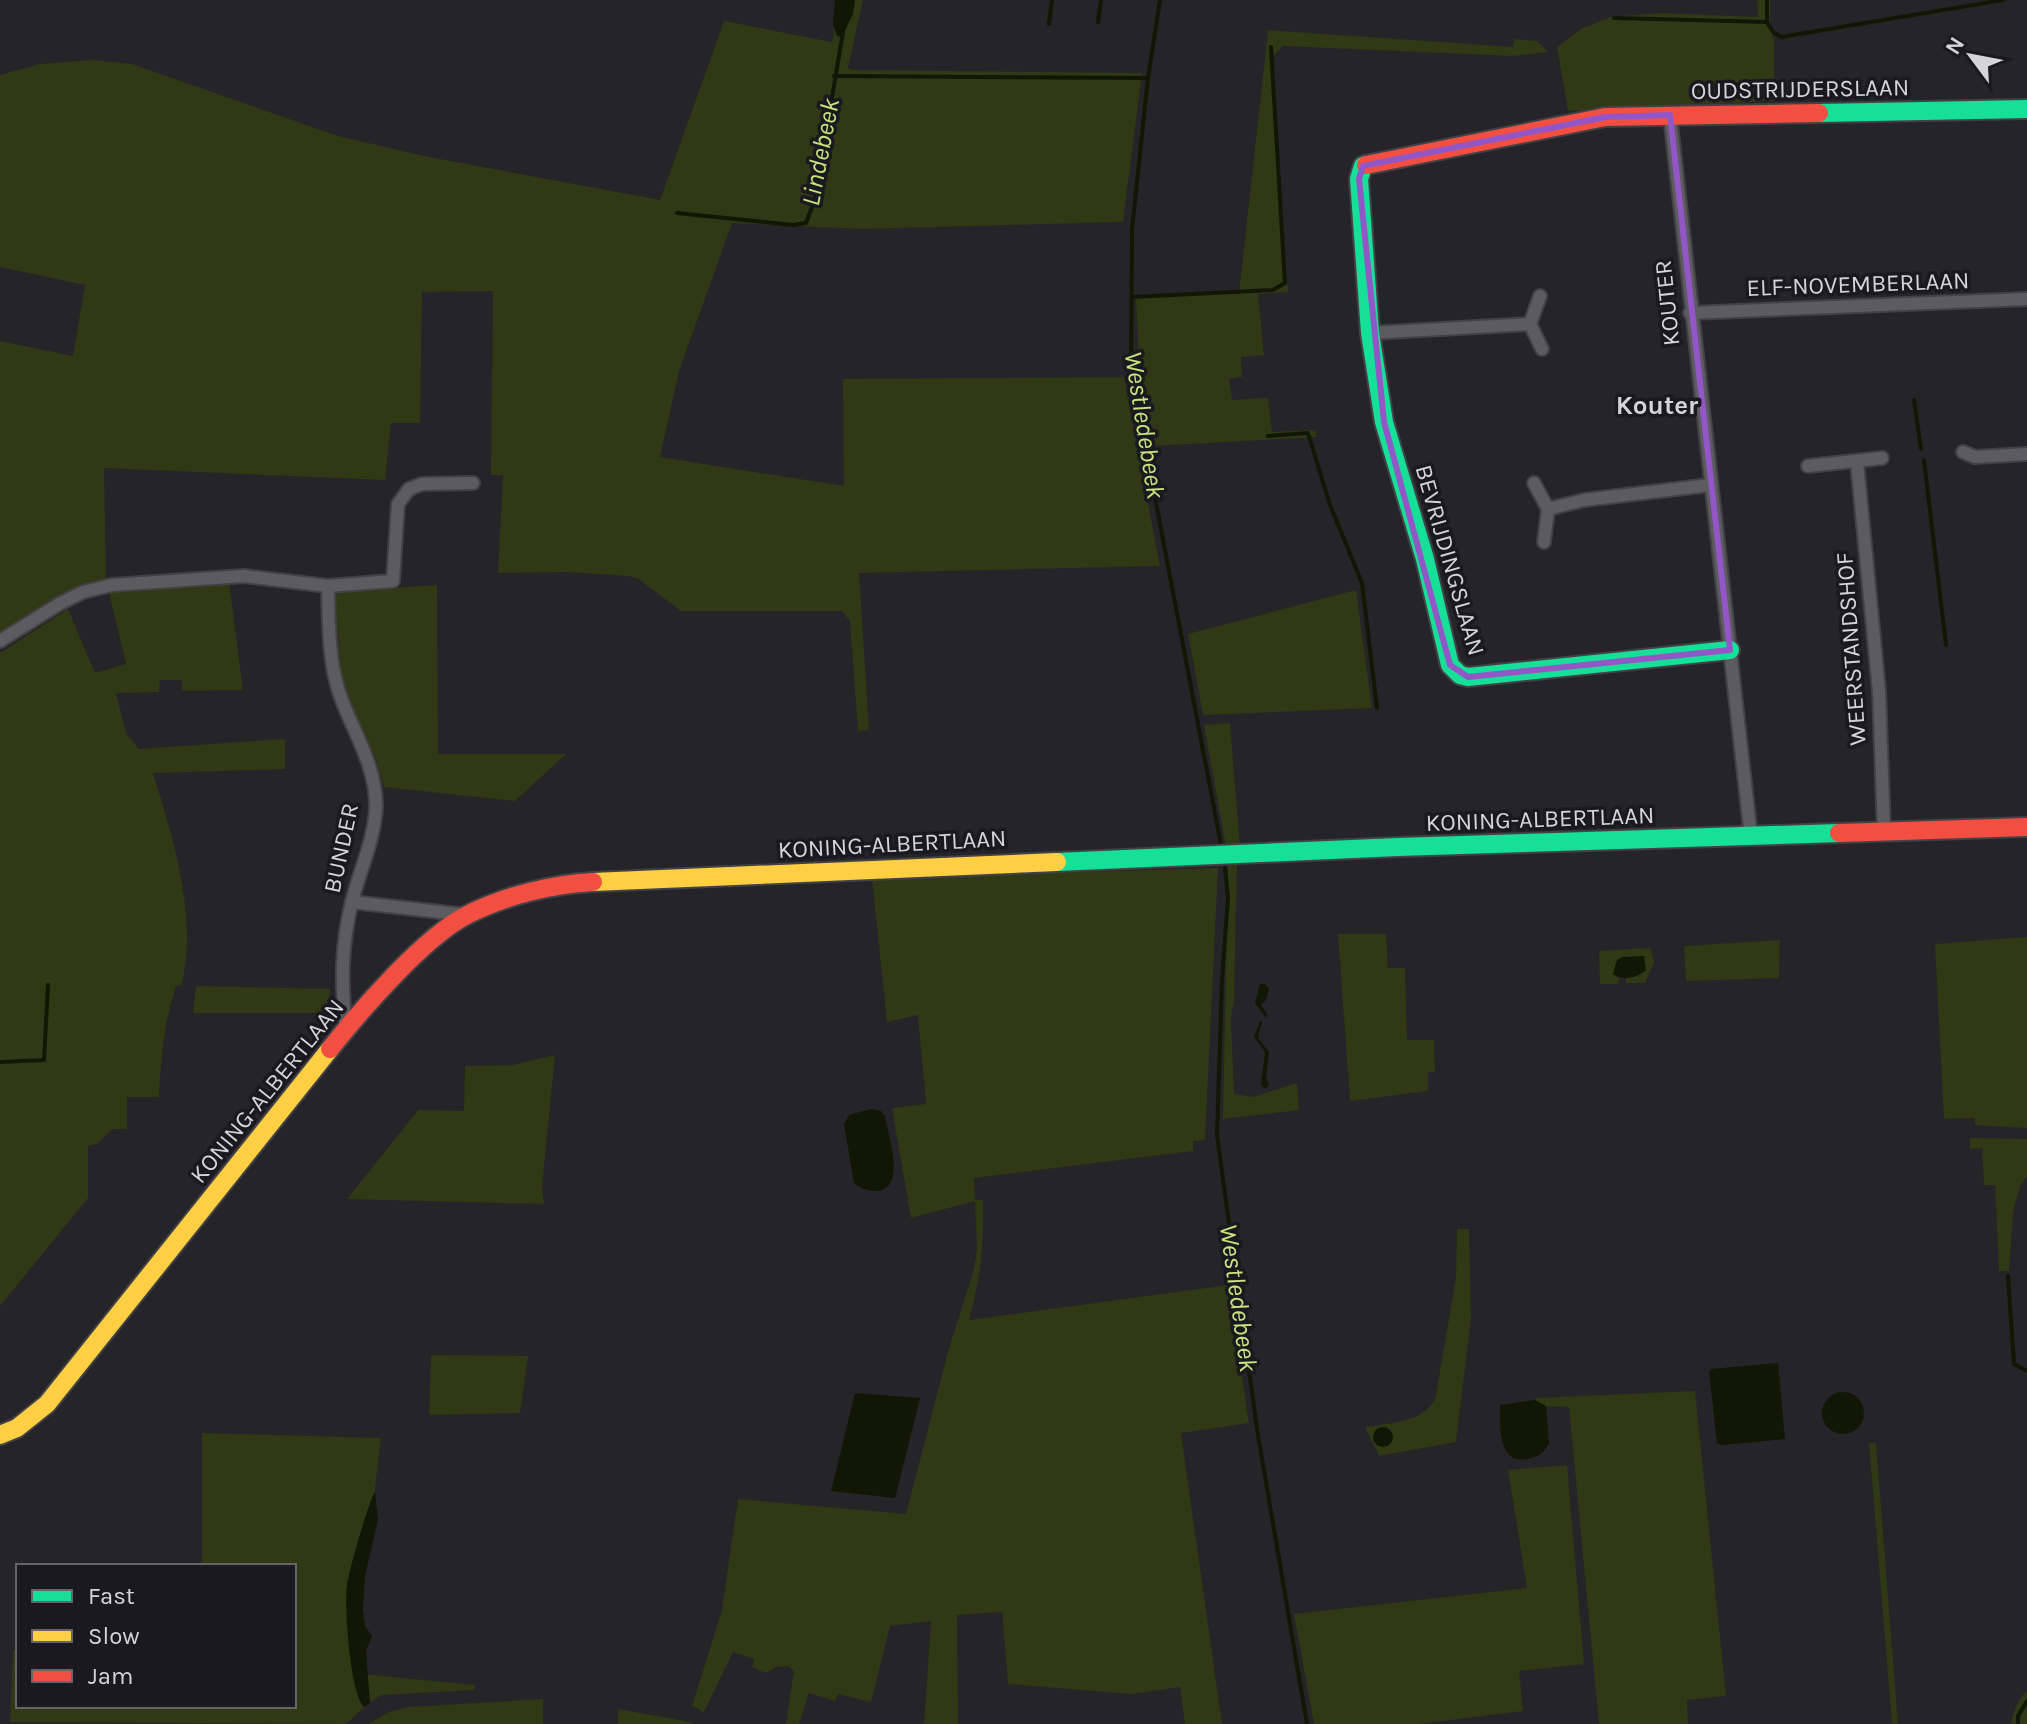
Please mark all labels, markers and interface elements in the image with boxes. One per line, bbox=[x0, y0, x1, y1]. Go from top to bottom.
north arrow bbox=[1931, 16, 2011, 96]
text: N bbox=[1940, 32, 1970, 60]
street label: OUDSTRIJDERSLAAN bbox=[1691, 73, 1909, 105]
water label: Lindebeek bbox=[795, 95, 846, 209]
street label: KOUTER bbox=[1649, 259, 1685, 347]
street label: ELF-NOVEMBERLAAN bbox=[1746, 266, 1970, 302]
water label: Westledebeek bbox=[1118, 349, 1172, 502]
district label: Kouter bbox=[1616, 390, 1699, 421]
street label: BEVRIJDINGSLAAN bbox=[1409, 461, 1491, 659]
street label: WEERSTANDSHOF bbox=[1830, 552, 1872, 746]
street label: BUNDER bbox=[318, 801, 364, 895]
street label: KONING-ALBERTLAAN bbox=[1425, 801, 1655, 837]
street label: KONING-ALBERTLAAN bbox=[777, 824, 1007, 864]
street label: KONING-ALBERTLAAN bbox=[184, 993, 350, 1189]
water label: Westledebeek bbox=[1213, 1222, 1264, 1375]
legend bbox=[16, 1564, 296, 1708]
text: Fast bbox=[88, 1582, 135, 1610]
text: Slow bbox=[88, 1622, 140, 1650]
text: Jam bbox=[88, 1662, 133, 1690]

